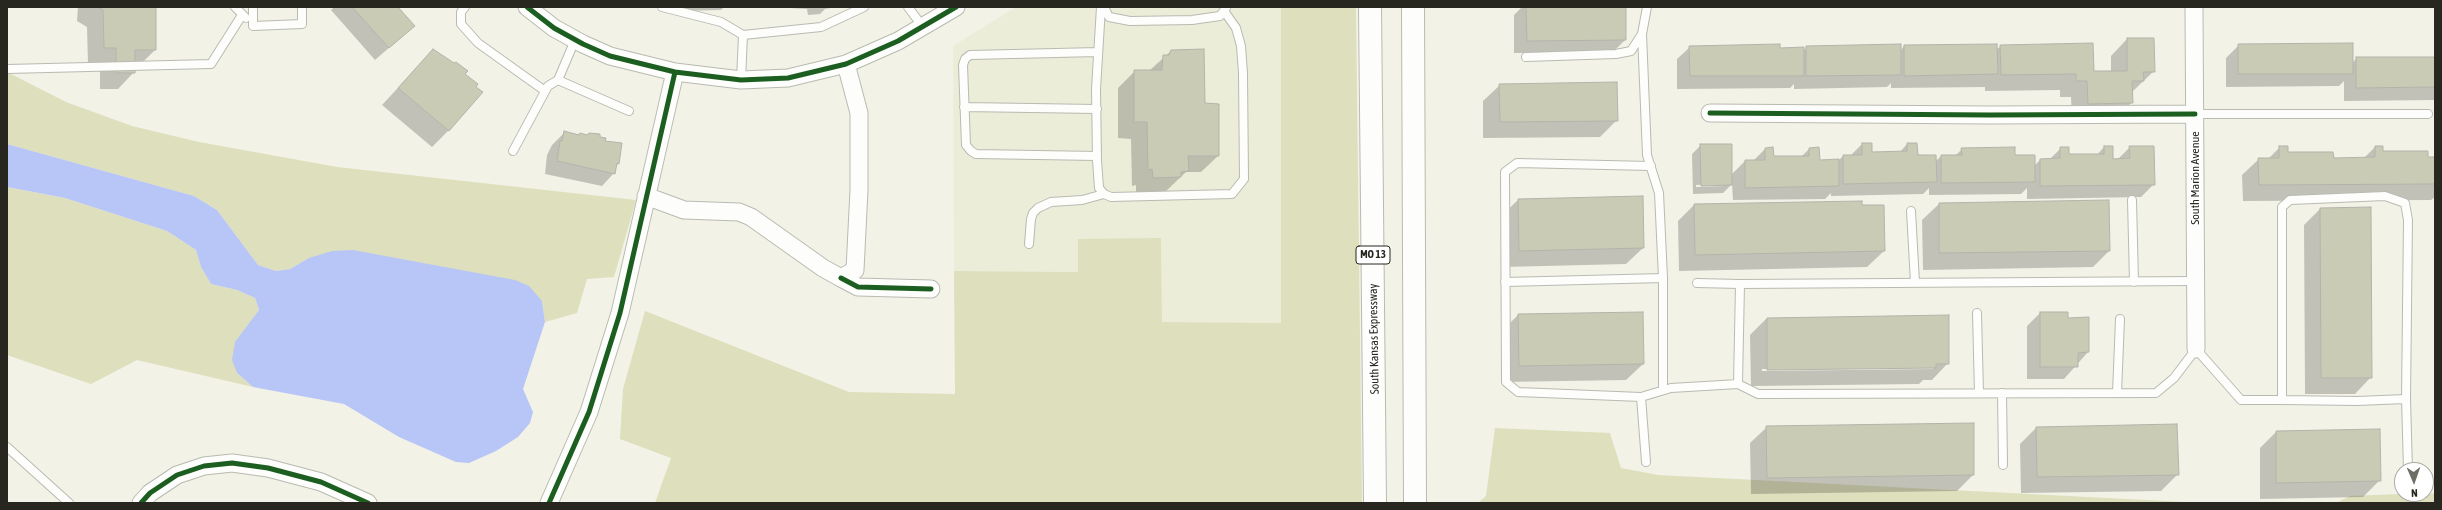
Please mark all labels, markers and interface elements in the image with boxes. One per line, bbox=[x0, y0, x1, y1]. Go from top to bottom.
street label: South Marion Avenue bbox=[2188, 131, 2202, 225]
road number: MO 13 bbox=[1356, 246, 1390, 264]
street label: South Kansas Expressway bbox=[1366, 283, 1382, 395]
north arrow bbox=[2394, 462, 2434, 502]
text: N bbox=[2411, 487, 2418, 499]

